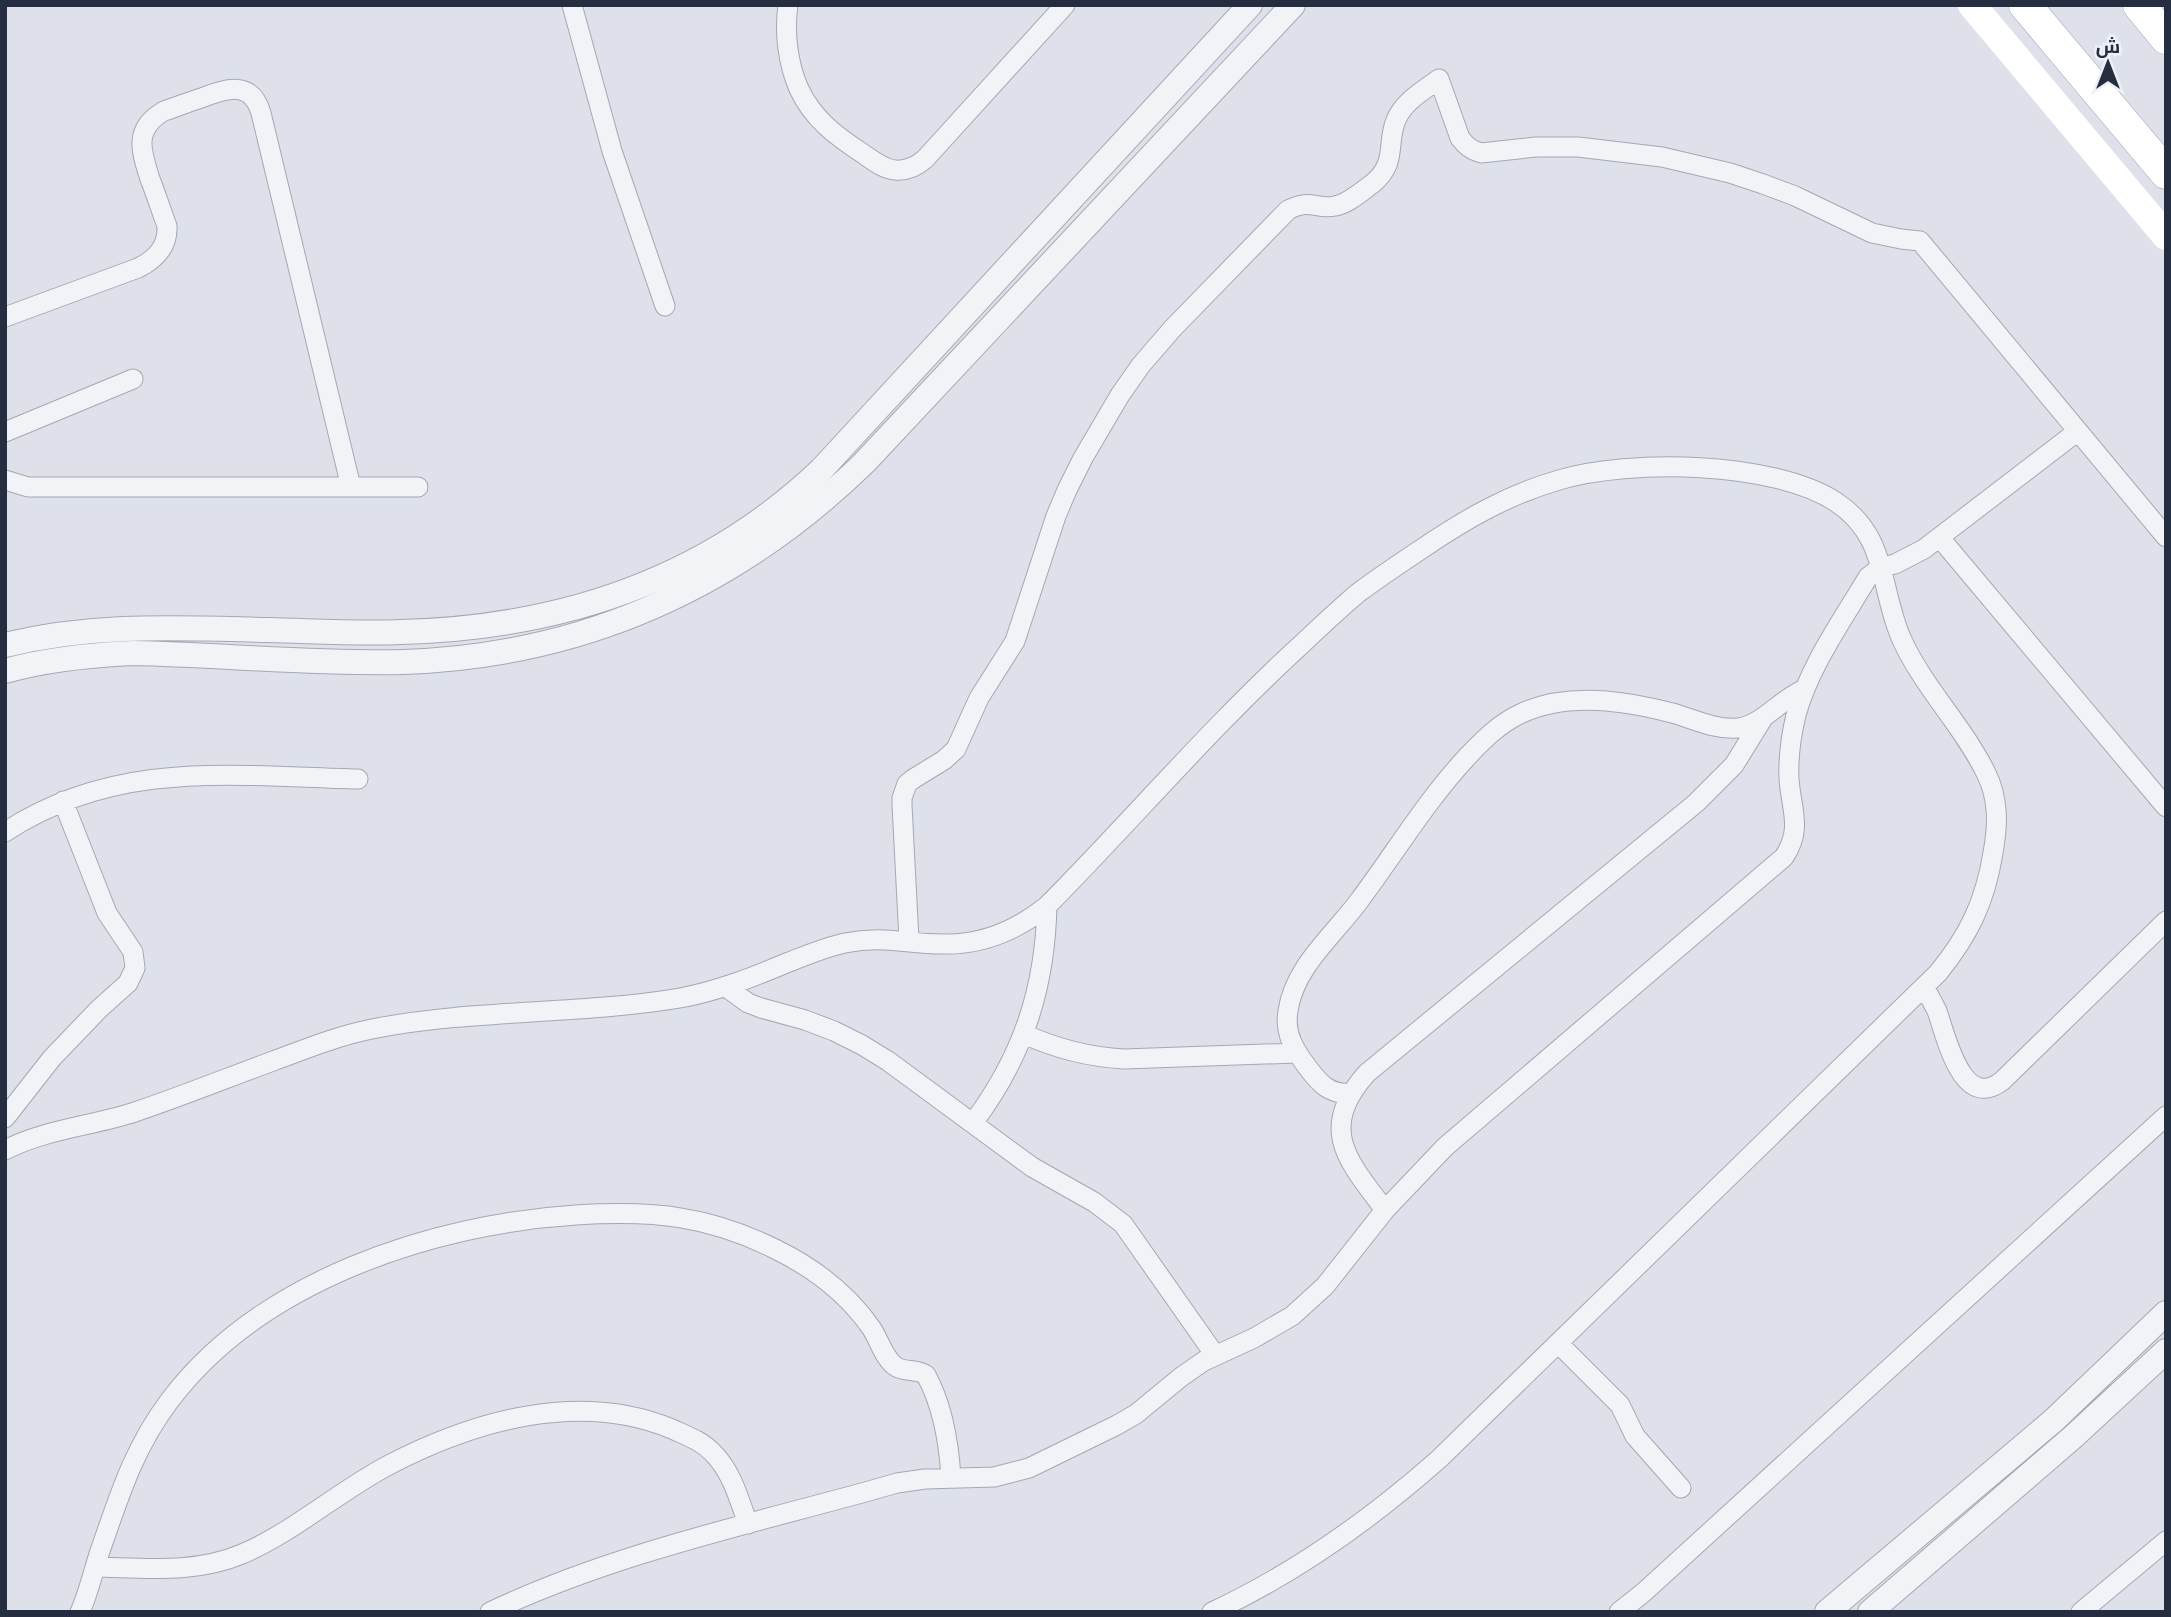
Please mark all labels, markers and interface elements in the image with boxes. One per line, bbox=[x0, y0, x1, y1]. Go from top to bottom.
north arrow bbox=[2073, 28, 2143, 98]
text: ش bbox=[2096, 35, 2120, 58]

